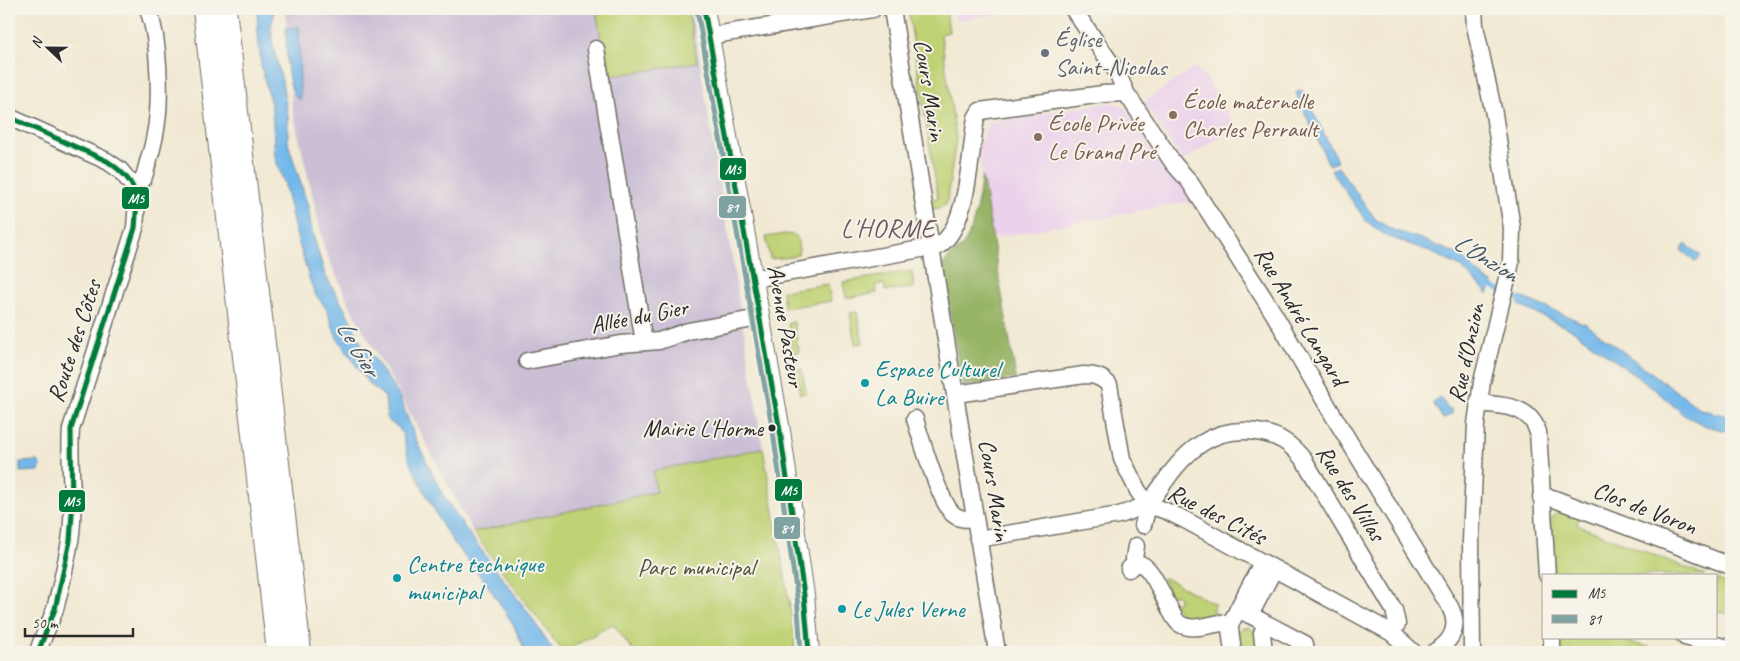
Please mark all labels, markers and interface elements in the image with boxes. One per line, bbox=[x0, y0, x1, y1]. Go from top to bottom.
north arrow bbox=[22, 22, 72, 72]
place label: Église Saint-Nicolas bbox=[1055, 24, 1168, 82]
text: N bbox=[27, 34, 47, 51]
street label: Cours Marin bbox=[907, 37, 953, 144]
marker: Église Saint-Nicolas bbox=[1039, 47, 1051, 59]
place label: École maternelle Charles Perrault bbox=[1183, 86, 1320, 144]
place label: École Privée Le Grand Pré bbox=[1048, 108, 1160, 166]
marker: École maternelle Charles Perrault bbox=[1167, 109, 1179, 121]
marker: École Privée Le Grand Pré bbox=[1032, 131, 1044, 143]
line badge: M5 bbox=[719, 157, 747, 181]
text: M5 bbox=[725, 161, 743, 178]
line badge: M5 bbox=[121, 186, 150, 210]
text: M5 bbox=[128, 190, 146, 207]
line badge: 81 bbox=[718, 195, 747, 219]
text: 81 bbox=[726, 199, 740, 216]
district label: L'HORME bbox=[841, 212, 938, 245]
water label: L'Onzion bbox=[1448, 226, 1527, 291]
street label: Rue André Langard bbox=[1248, 241, 1356, 394]
street label: Avenue Pasteur bbox=[761, 263, 812, 392]
street label: Route des Côtes bbox=[40, 274, 108, 406]
street label: Allée du Gier bbox=[588, 291, 692, 340]
street label: Rue d'Onzion bbox=[1441, 299, 1491, 405]
water label: Le Gier bbox=[329, 314, 390, 386]
place label: Espace Culturel La Buire bbox=[875, 354, 1004, 412]
marker: Espace Culturel La Buire bbox=[859, 377, 871, 389]
place label: Mairie L'Horme bbox=[643, 414, 765, 443]
marker: Mairie L'Horme bbox=[767, 423, 777, 433]
street label: Cours Marin bbox=[972, 437, 1018, 544]
street label: Rue des Villas bbox=[1310, 439, 1393, 548]
street label: Clos de Voron bbox=[1589, 475, 1701, 542]
street label: Rue des Cités bbox=[1163, 477, 1273, 553]
line badge: M5 bbox=[774, 478, 803, 502]
text: M5 bbox=[781, 482, 799, 499]
line badge: M5 bbox=[58, 489, 86, 513]
text: M5 bbox=[64, 493, 82, 510]
line badge: 81 bbox=[773, 516, 801, 540]
text: 81 bbox=[781, 520, 795, 537]
place label: Centre technique municipal bbox=[407, 549, 545, 607]
park label: Parc municipal bbox=[638, 552, 758, 582]
marker: Centre technique municipal bbox=[391, 572, 403, 584]
legend bbox=[1542, 574, 1718, 638]
text: M5 bbox=[1588, 584, 1607, 603]
place label: Le Jules Verne bbox=[852, 594, 967, 624]
marker: Le Jules Verne bbox=[836, 603, 848, 615]
scale bar bbox=[25, 606, 132, 638]
text: 81 bbox=[1588, 610, 1603, 629]
text: 50 m bbox=[32, 614, 59, 633]

